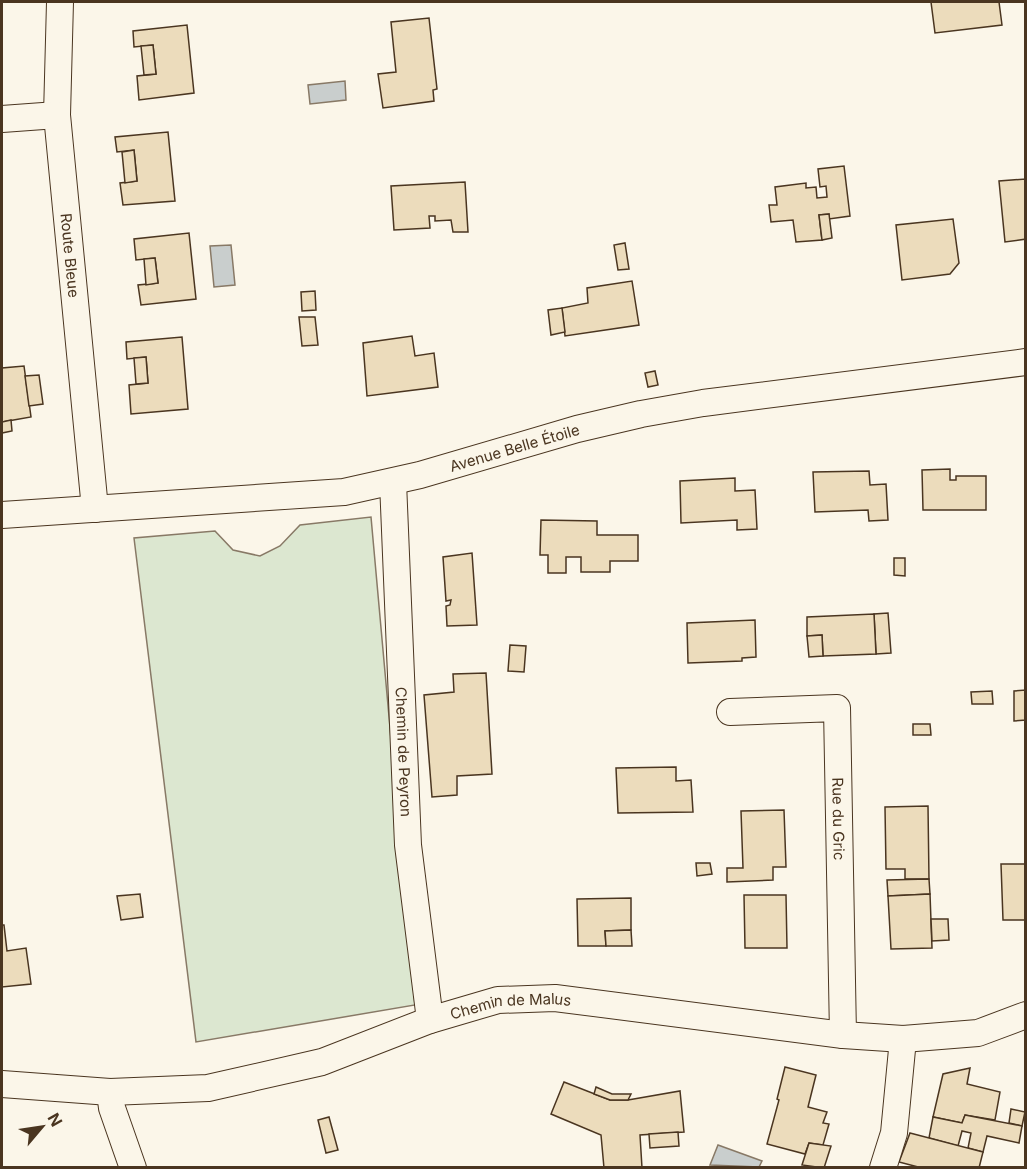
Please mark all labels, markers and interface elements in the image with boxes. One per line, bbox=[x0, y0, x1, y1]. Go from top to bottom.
street label: Route Bleue bbox=[57, 212, 84, 298]
street label: Avenue Belle Étoile bbox=[447, 419, 582, 475]
street label: Chemin de Peyron bbox=[392, 686, 416, 817]
street label: Rue du Gric bbox=[829, 777, 849, 861]
street label: Chemin de Malus bbox=[448, 989, 573, 1023]
north arrow bbox=[12, 1097, 72, 1157]
text: N bbox=[43, 1110, 67, 1130]

